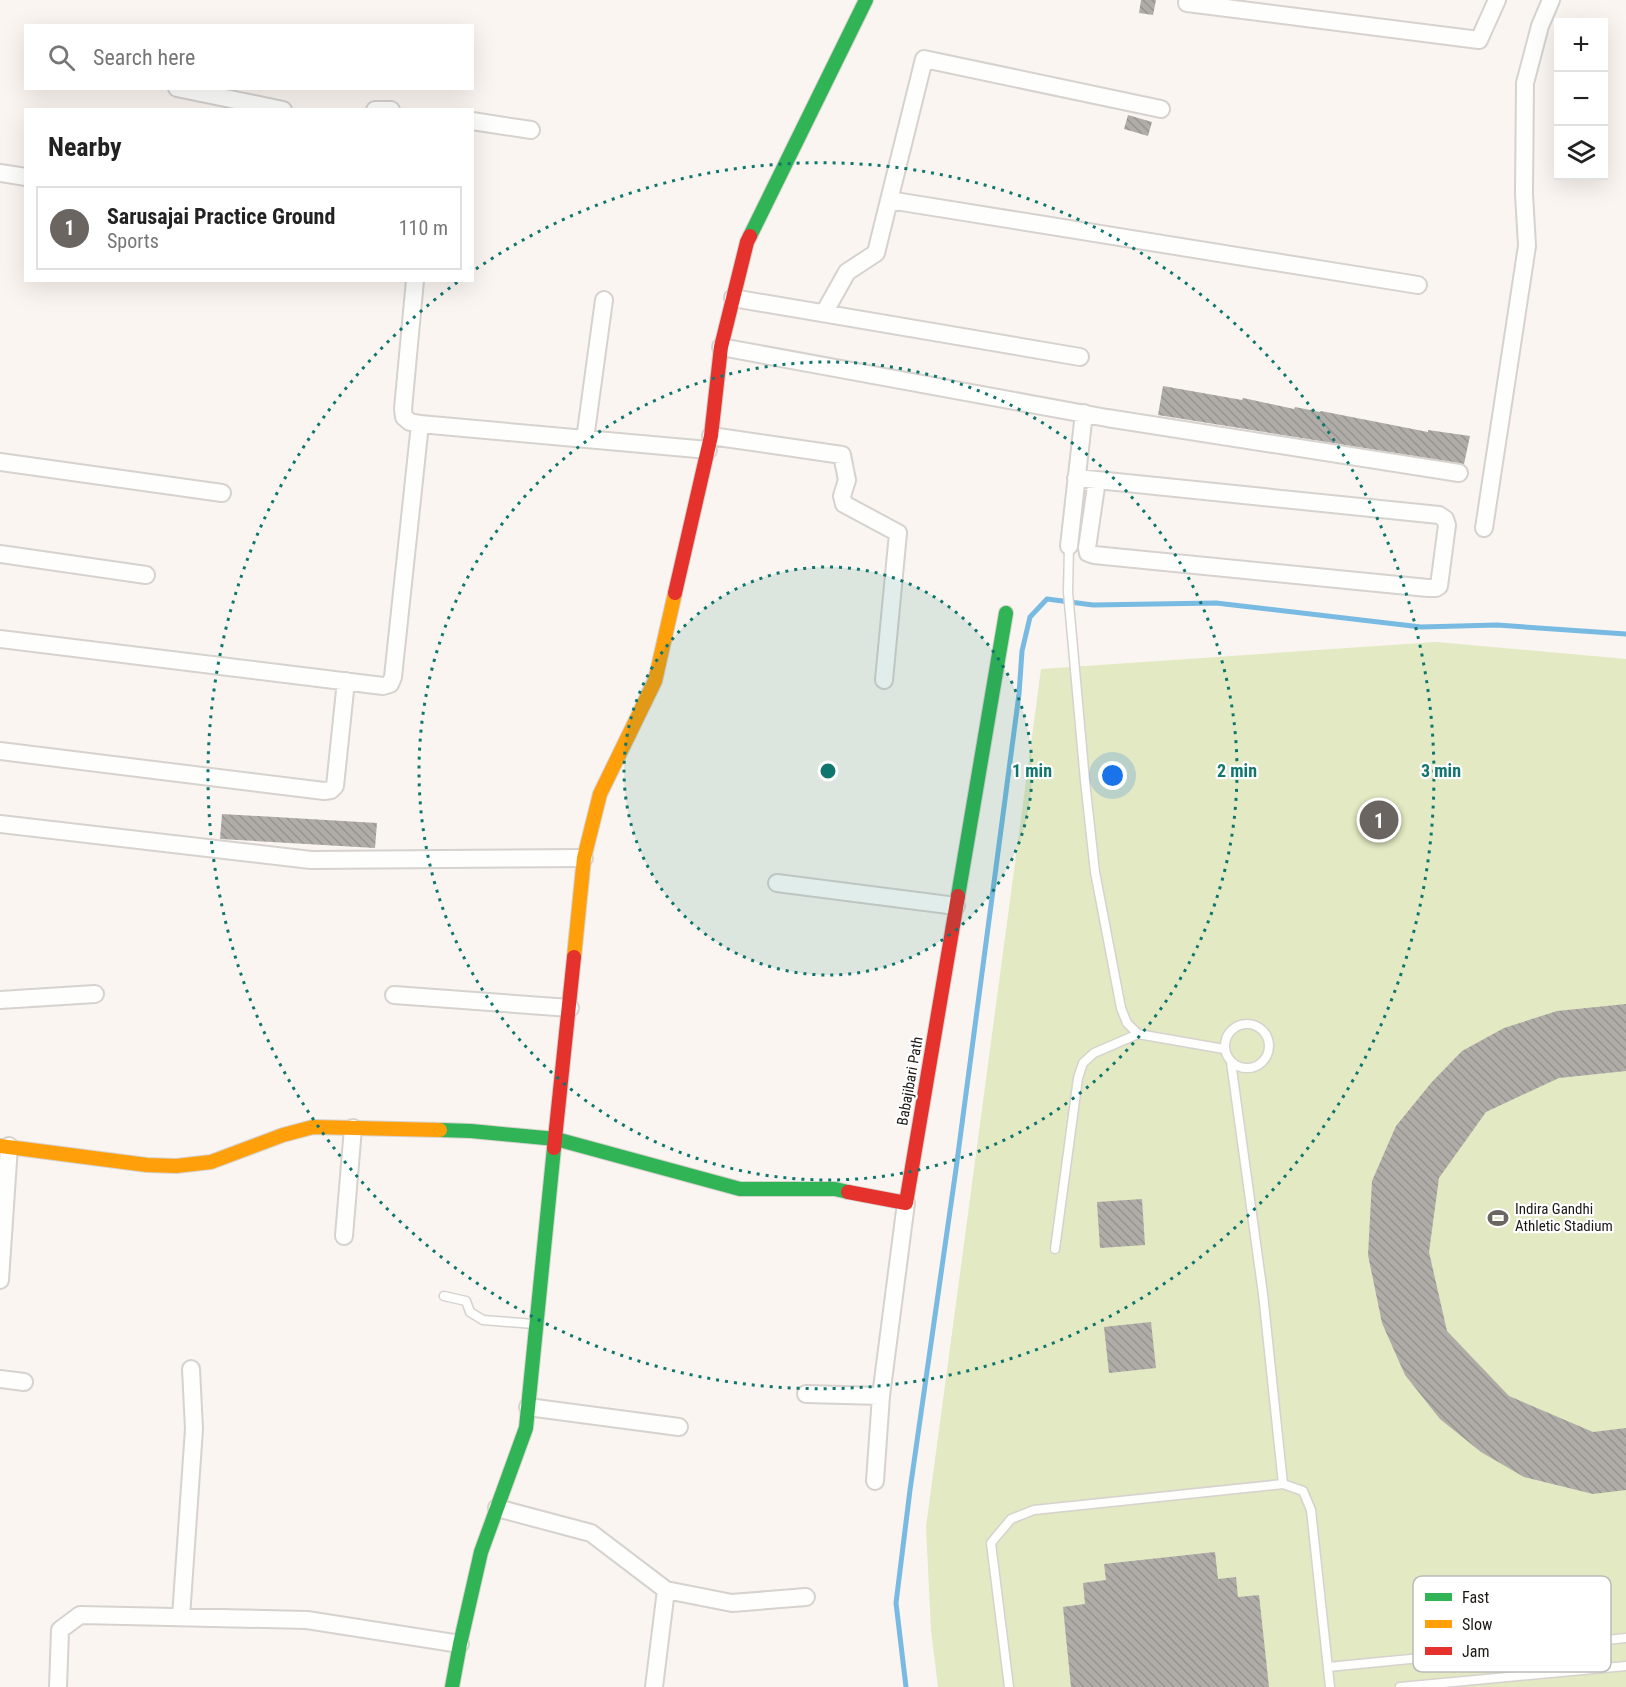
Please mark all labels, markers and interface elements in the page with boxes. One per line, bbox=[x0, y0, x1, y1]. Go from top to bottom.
map controls bbox=[1554, 18, 1608, 180]
button: + bbox=[1554, 18, 1608, 72]
search box bbox=[24, 24, 474, 90]
icon: search bbox=[45, 41, 78, 74]
text: Search here bbox=[93, 45, 195, 70]
button: − bbox=[1554, 72, 1608, 126]
button: layers bbox=[1554, 126, 1608, 180]
text: Nearby bbox=[48, 132, 122, 162]
text: Sarusajai Practice Ground bbox=[107, 204, 335, 229]
text: 1 bbox=[64, 216, 75, 240]
text: 110 m bbox=[399, 216, 448, 240]
text: Sports bbox=[107, 229, 159, 253]
text: 1 min bbox=[1012, 760, 1052, 781]
text: 2 min bbox=[1217, 760, 1257, 781]
text: 3 min bbox=[1421, 760, 1461, 781]
centre of rings bbox=[818, 761, 838, 781]
your location bbox=[1098, 761, 1127, 790]
pin: 1 bbox=[1360, 798, 1398, 842]
street label: Babajibari Path bbox=[893, 1035, 927, 1127]
place label: Indira Gandhi Athletic Stadium bbox=[1515, 1200, 1613, 1235]
sports icon: Indira Gandhi Athletic Stadium bbox=[1486, 1206, 1510, 1230]
legend bbox=[1413, 1576, 1611, 1672]
text: Fast bbox=[1462, 1588, 1489, 1607]
text: Slow bbox=[1462, 1615, 1492, 1634]
text: Jam bbox=[1462, 1642, 1489, 1661]

